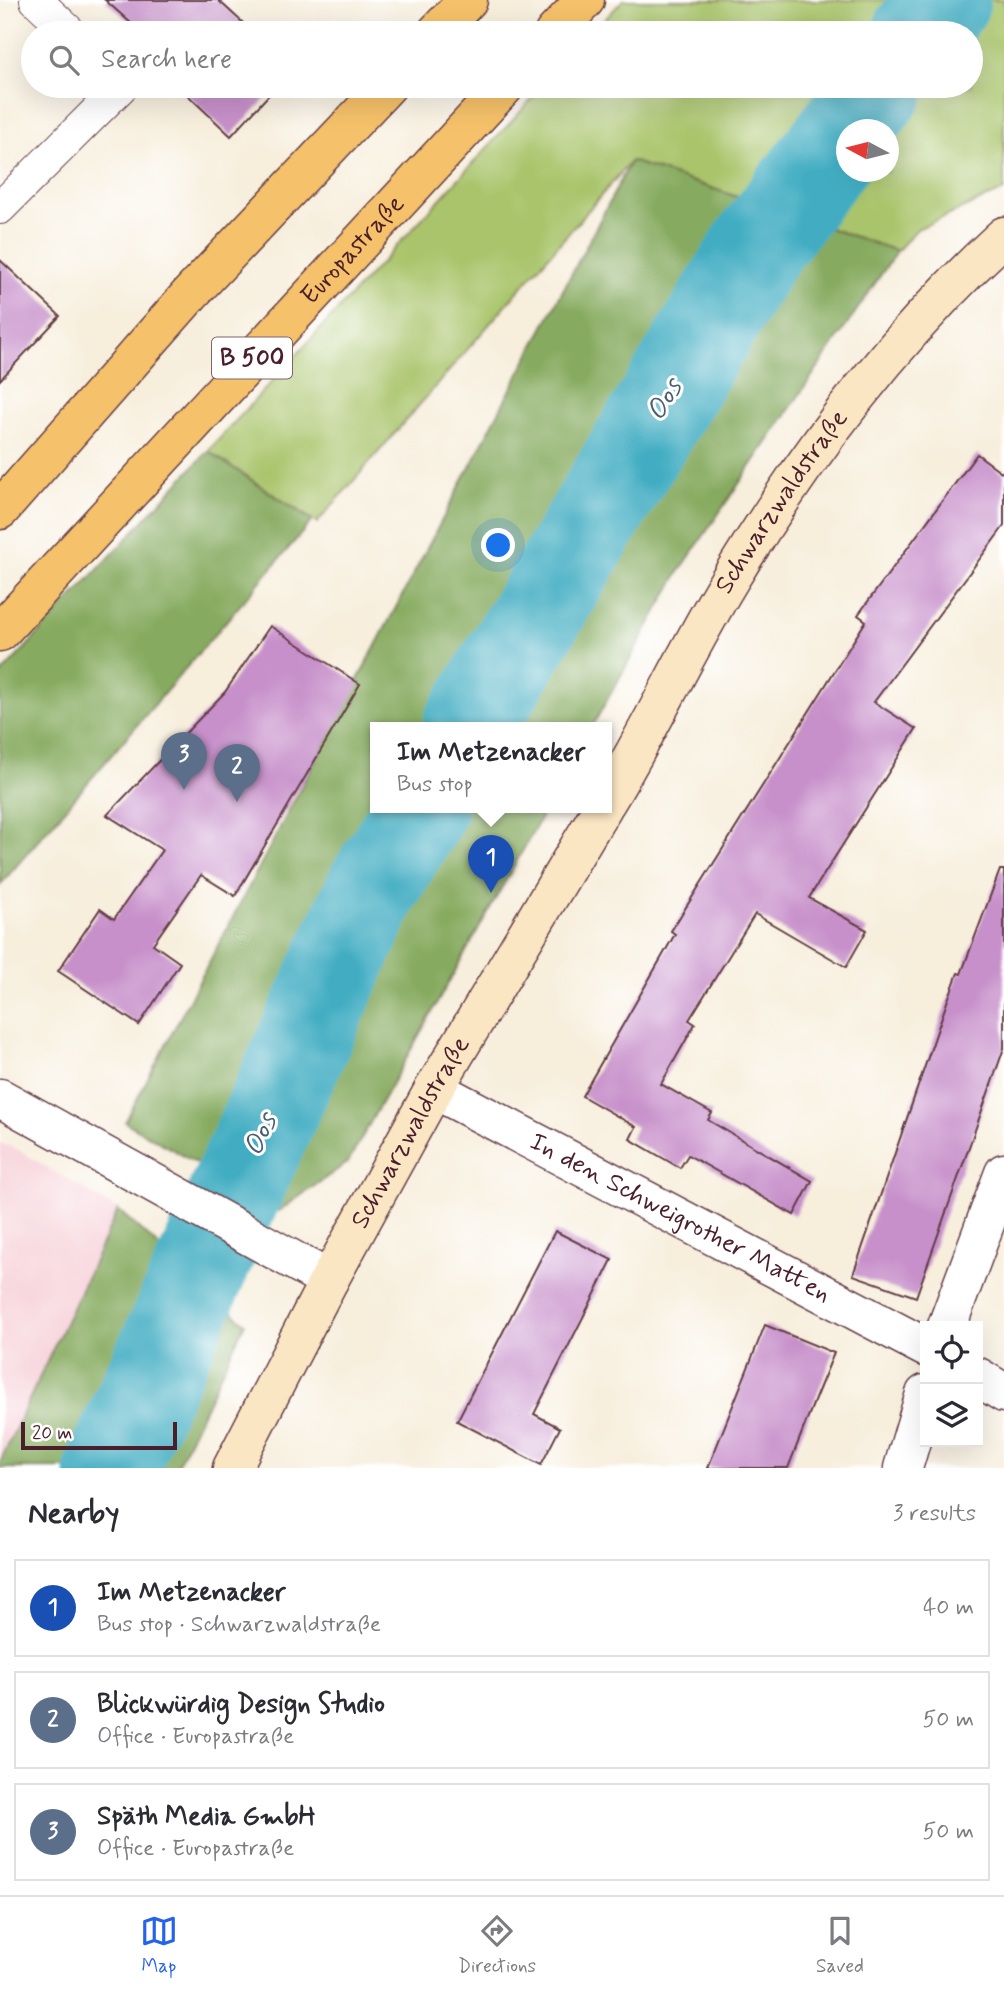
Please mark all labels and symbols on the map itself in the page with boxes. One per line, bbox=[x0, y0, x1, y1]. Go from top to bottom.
north arrow bbox=[836, 119, 899, 182]
street label: Europastraße bbox=[294, 188, 413, 313]
road number: B 500 bbox=[212, 338, 292, 379]
water label: Oos bbox=[638, 370, 693, 428]
street label: Schwarzwaldstraße bbox=[708, 403, 856, 600]
your location bbox=[481, 528, 515, 562]
pin: 3 bbox=[161, 732, 207, 790]
pin: 2 bbox=[214, 744, 260, 802]
pin: 1 bbox=[468, 835, 514, 893]
street label: Schwarzwaldstraße bbox=[343, 1030, 479, 1235]
water label: Oos bbox=[235, 1106, 288, 1162]
street label: In den Schweigrother Matten bbox=[524, 1125, 837, 1311]
scale bar bbox=[21, 1419, 177, 1451]

